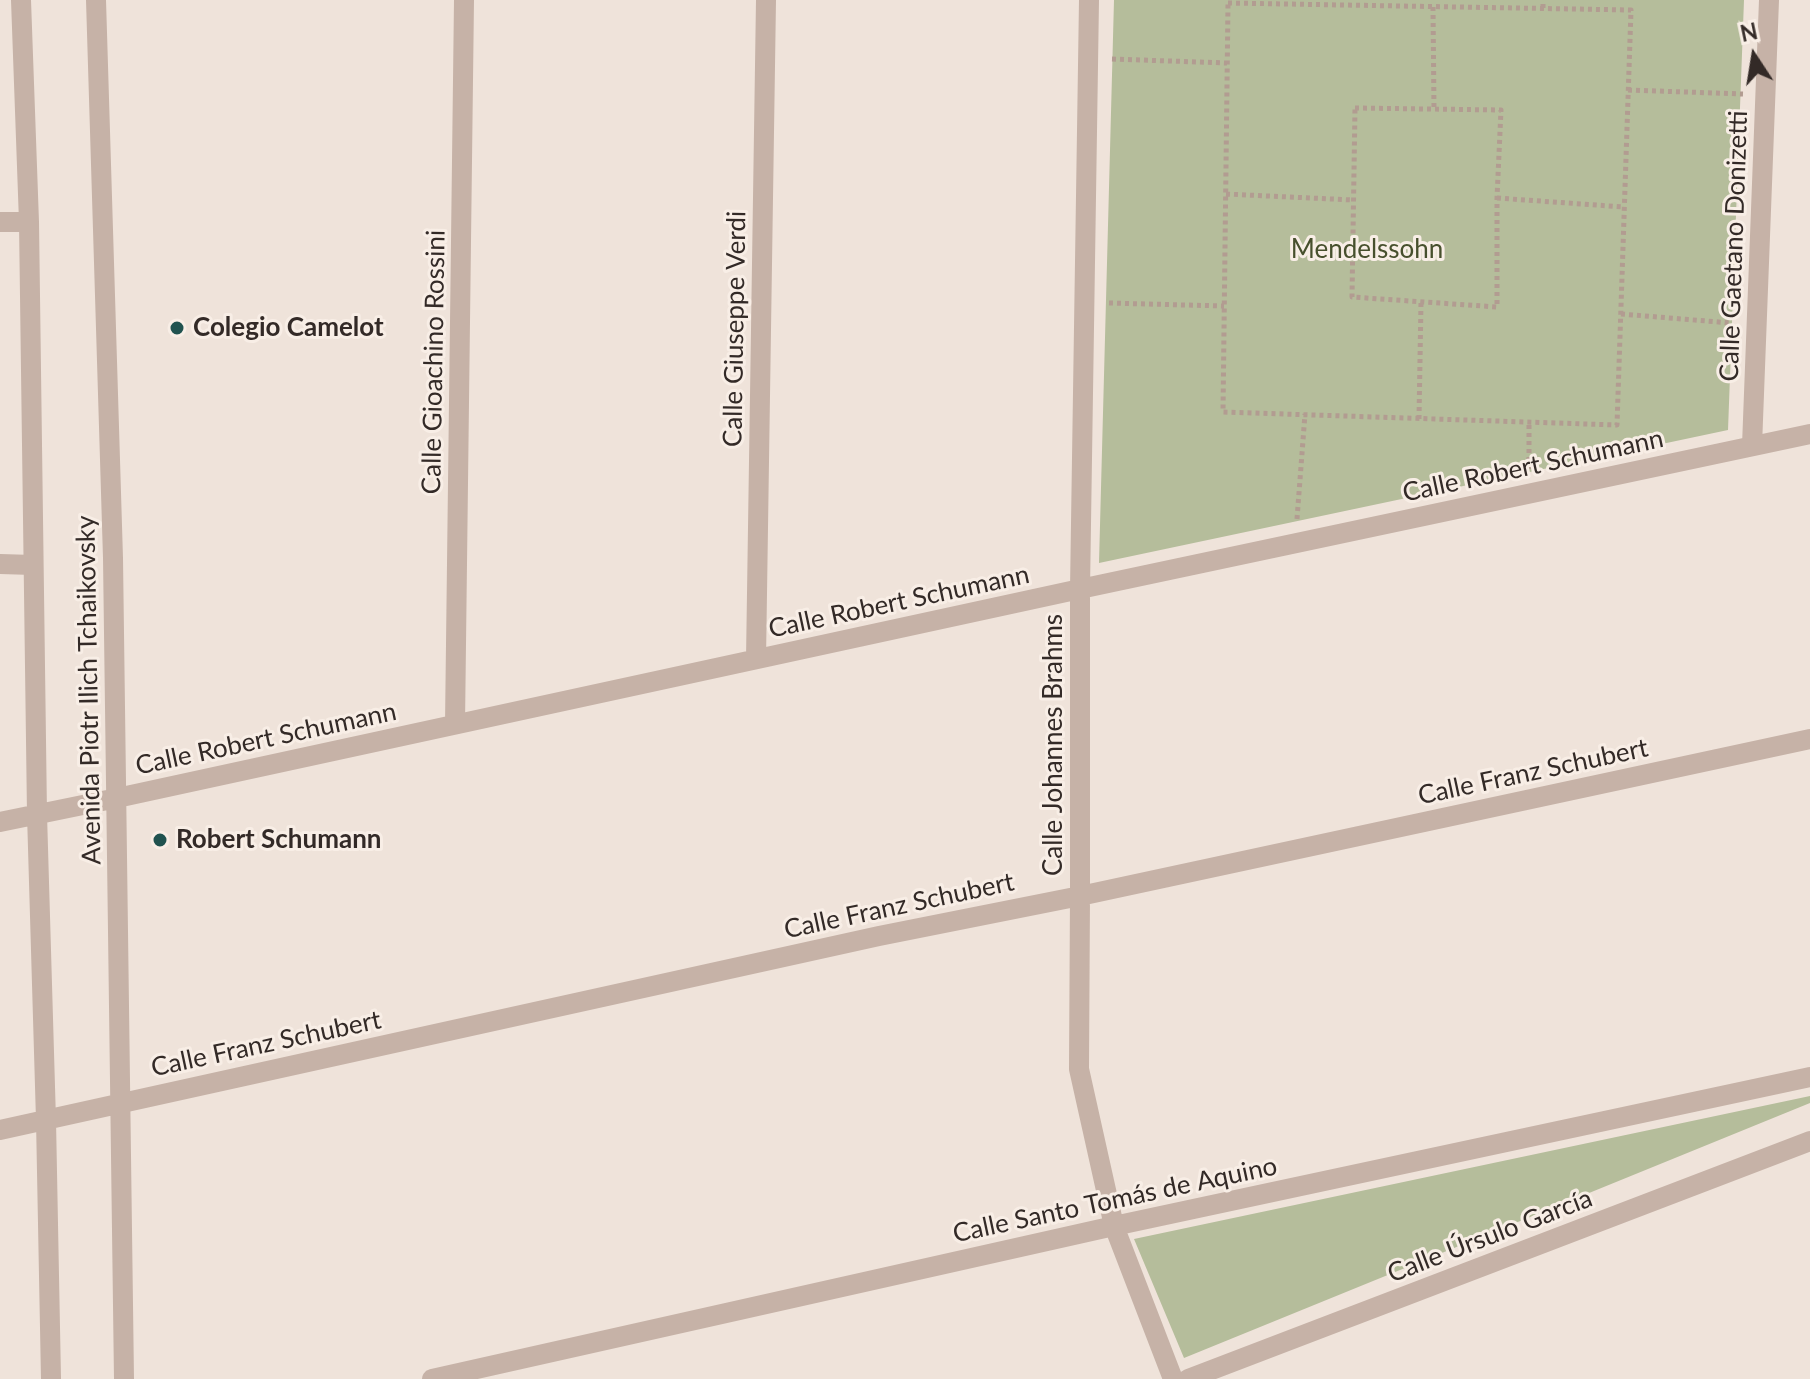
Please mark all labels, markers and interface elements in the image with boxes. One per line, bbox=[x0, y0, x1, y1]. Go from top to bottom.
north arrow bbox=[1714, 16, 1794, 96]
text: N bbox=[1738, 17, 1760, 47]
street label: Calle Gaetano Donizetti bbox=[1714, 110, 1754, 382]
street label: Calle Giuseppe Verdi bbox=[717, 211, 753, 447]
street label: Calle Gioachino Rossini bbox=[416, 229, 452, 495]
park label: Mendelssohn bbox=[1291, 234, 1443, 266]
place label: Colegio Camelot bbox=[193, 312, 384, 344]
marker: Colegio Camelot bbox=[168, 319, 186, 337]
street label: Calle Robert Schumann bbox=[1400, 423, 1666, 509]
street label: Avenida Piotr Ilich Tchaikovsky bbox=[70, 515, 108, 865]
street label: Calle Robert Schumann bbox=[766, 559, 1032, 645]
street label: Calle Johannes Brahms bbox=[1038, 614, 1070, 876]
street label: Calle Robert Schumann bbox=[133, 696, 399, 782]
street label: Calle Franz Schubert bbox=[1415, 732, 1651, 812]
place label: Robert Schumann bbox=[176, 824, 381, 856]
marker: Robert Schumann bbox=[151, 831, 169, 849]
street label: Calle Franz Schubert bbox=[781, 866, 1017, 946]
street label: Calle Franz Schubert bbox=[148, 1004, 384, 1084]
street label: Calle Santo Tomás de Aquino bbox=[950, 1150, 1280, 1250]
street label: Calle Úrsulo García bbox=[1383, 1183, 1597, 1289]

